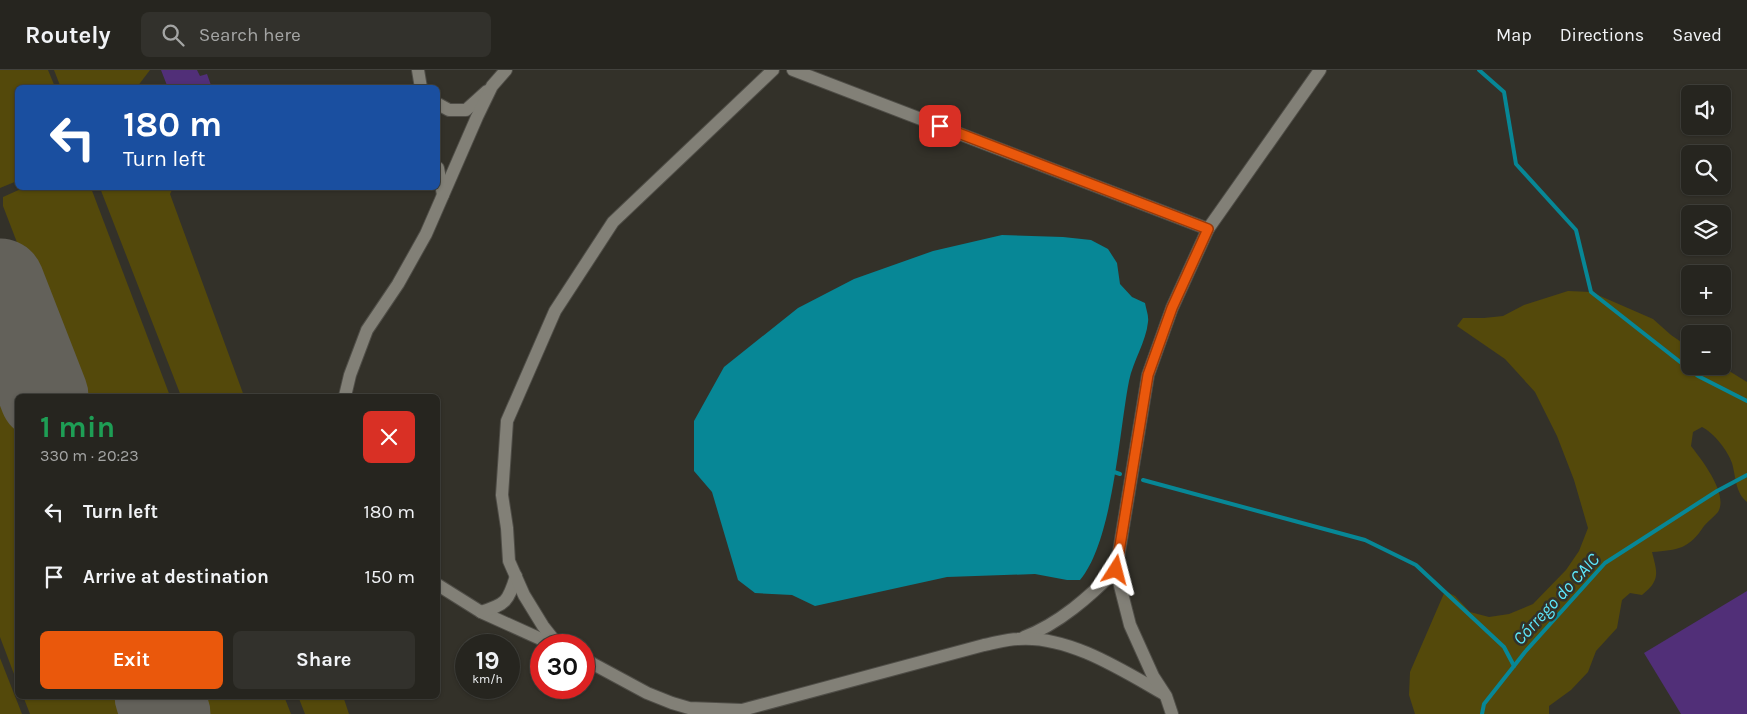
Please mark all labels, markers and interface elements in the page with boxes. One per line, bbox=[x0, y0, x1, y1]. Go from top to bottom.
search box bbox=[141, 12, 491, 57]
text: Routely bbox=[25, 21, 111, 49]
icon: search bbox=[159, 21, 187, 49]
text: Search here bbox=[199, 24, 301, 46]
text: Map bbox=[1496, 24, 1532, 46]
text: Directions bbox=[1560, 24, 1644, 46]
text: Saved bbox=[1672, 24, 1722, 46]
map controls bbox=[1681, 85, 1731, 375]
button: sound bbox=[1681, 85, 1731, 135]
text: 180 m bbox=[123, 104, 222, 145]
icon: left bbox=[40, 105, 105, 170]
pin bbox=[919, 105, 961, 147]
icon: arrive bbox=[926, 112, 954, 140]
button: search bbox=[1681, 145, 1731, 195]
text: Turn left bbox=[123, 146, 206, 172]
button: layers bbox=[1681, 205, 1731, 255]
button: + bbox=[1681, 265, 1731, 315]
button: − bbox=[1681, 325, 1731, 375]
text: 1 min bbox=[40, 409, 115, 445]
button: close bbox=[363, 411, 415, 463]
text: 330 m · 20:23 bbox=[40, 446, 139, 465]
icon: left bbox=[40, 498, 68, 526]
text: Turn left bbox=[83, 501, 158, 523]
text: 180 m bbox=[363, 501, 415, 523]
position arrow bbox=[1089, 543, 1141, 595]
water label: Córrego do CAIC bbox=[1508, 549, 1604, 649]
icon: arrive bbox=[40, 563, 68, 591]
text: Arrive at destination bbox=[83, 566, 269, 588]
text: 150 m bbox=[364, 566, 415, 588]
button: Exit bbox=[40, 631, 223, 689]
button: Share bbox=[233, 631, 415, 689]
speed limit sign: 30 bbox=[530, 634, 595, 699]
text: 19 bbox=[475, 646, 500, 675]
text: km/h bbox=[472, 672, 503, 686]

